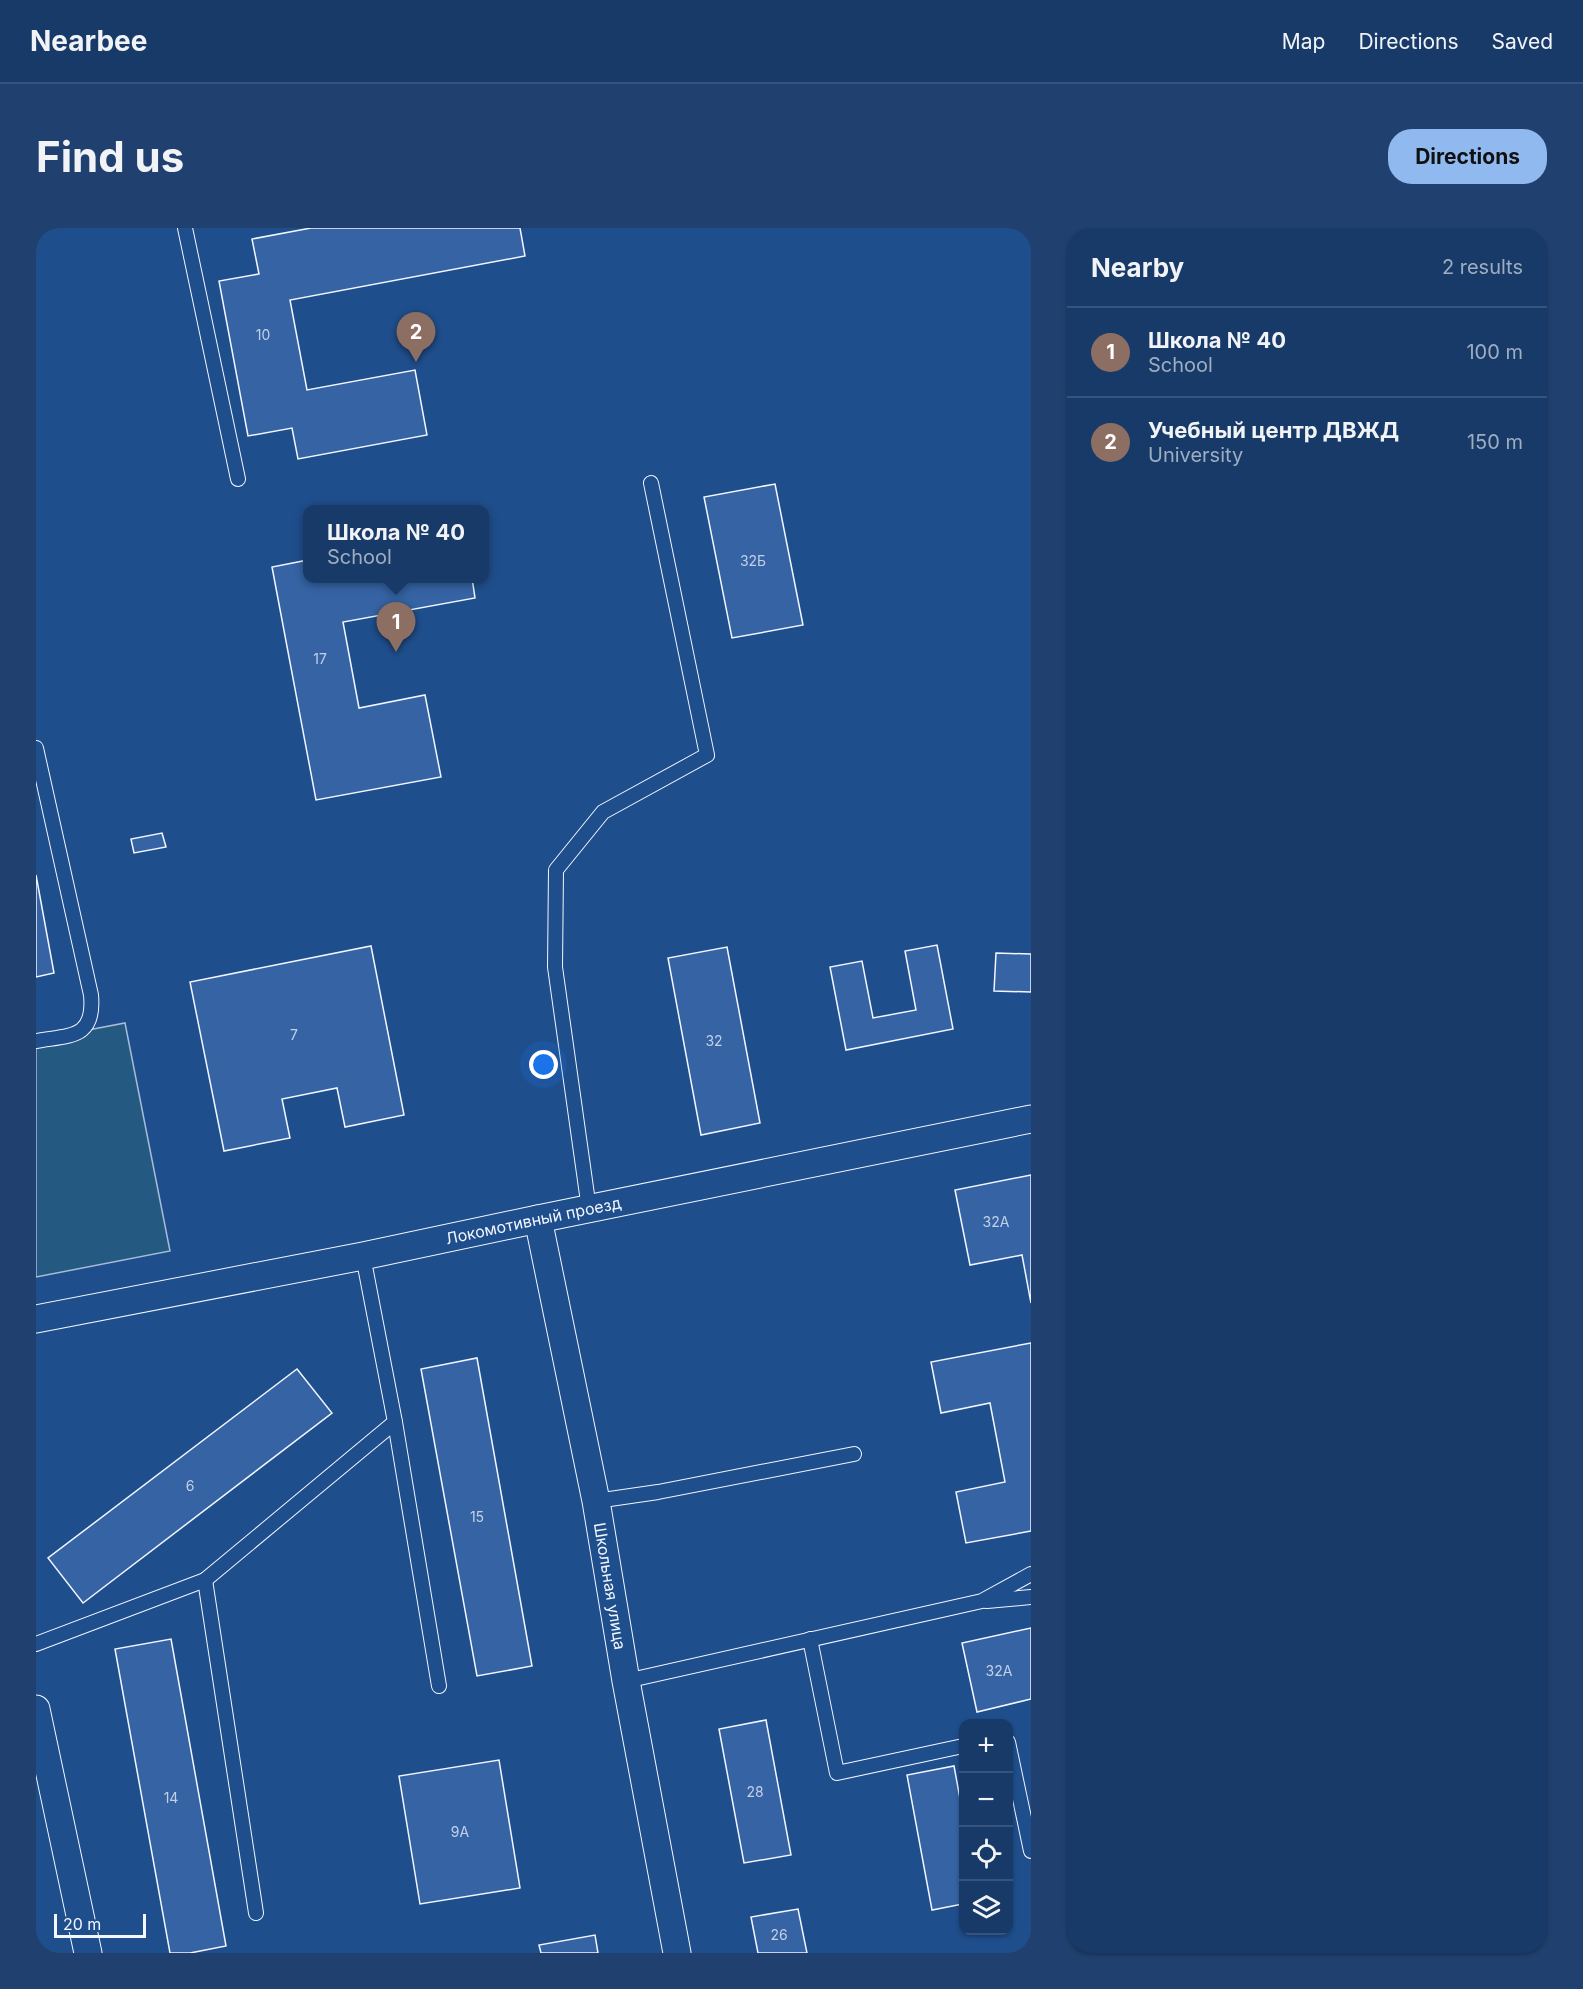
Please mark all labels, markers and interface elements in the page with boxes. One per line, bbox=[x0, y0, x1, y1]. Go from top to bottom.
text: Nearbee bbox=[30, 24, 147, 58]
text: Map bbox=[1282, 29, 1325, 54]
text: Directions bbox=[1358, 29, 1459, 54]
text: Saved bbox=[1492, 29, 1553, 54]
button: Directions bbox=[1388, 129, 1547, 184]
text: Find us bbox=[36, 131, 184, 182]
text: Nearby bbox=[1091, 252, 1184, 283]
text: 2 results bbox=[1442, 255, 1523, 279]
pin: 2 bbox=[396, 312, 436, 362]
house number: 10 bbox=[256, 326, 270, 343]
text: Школа № 40 bbox=[1148, 327, 1286, 353]
text: 1 bbox=[1106, 340, 1115, 364]
text: 100 m bbox=[1466, 340, 1523, 364]
text: School bbox=[1148, 353, 1213, 377]
text: Учебный центр ДВЖД bbox=[1148, 417, 1399, 443]
text: 2 bbox=[1104, 430, 1117, 454]
text: 150 m bbox=[1467, 430, 1523, 454]
text: University bbox=[1148, 443, 1243, 467]
popup bbox=[303, 505, 489, 583]
text: Школа № 40 bbox=[327, 519, 465, 545]
text: School bbox=[327, 545, 392, 569]
house number: 32Б bbox=[740, 552, 766, 569]
pin: 1 bbox=[376, 602, 416, 652]
house number: 17 bbox=[313, 650, 327, 667]
house number: 7 bbox=[290, 1026, 298, 1043]
house number: 32 bbox=[705, 1032, 723, 1049]
your location bbox=[529, 1050, 558, 1079]
street label: Локомотивный проезд bbox=[444, 1192, 623, 1248]
house number: 32А bbox=[983, 1213, 1010, 1230]
house number: 6 bbox=[186, 1477, 194, 1494]
house number: 15 bbox=[470, 1508, 484, 1525]
street label: Школьная улица bbox=[590, 1521, 631, 1651]
house number: 32А bbox=[986, 1662, 1013, 1679]
map controls bbox=[959, 1719, 1013, 1935]
button: + bbox=[959, 1719, 1013, 1773]
button: − bbox=[959, 1773, 1013, 1827]
house number: 28 bbox=[746, 1783, 764, 1800]
house number: 14 bbox=[164, 1789, 178, 1806]
house number: 9А bbox=[451, 1823, 470, 1840]
button: locate bbox=[959, 1827, 1013, 1881]
button: layers bbox=[959, 1881, 1013, 1935]
scale bar bbox=[54, 1911, 146, 1938]
text: 20 m bbox=[63, 1914, 101, 1934]
house number: 26 bbox=[770, 1926, 788, 1943]

